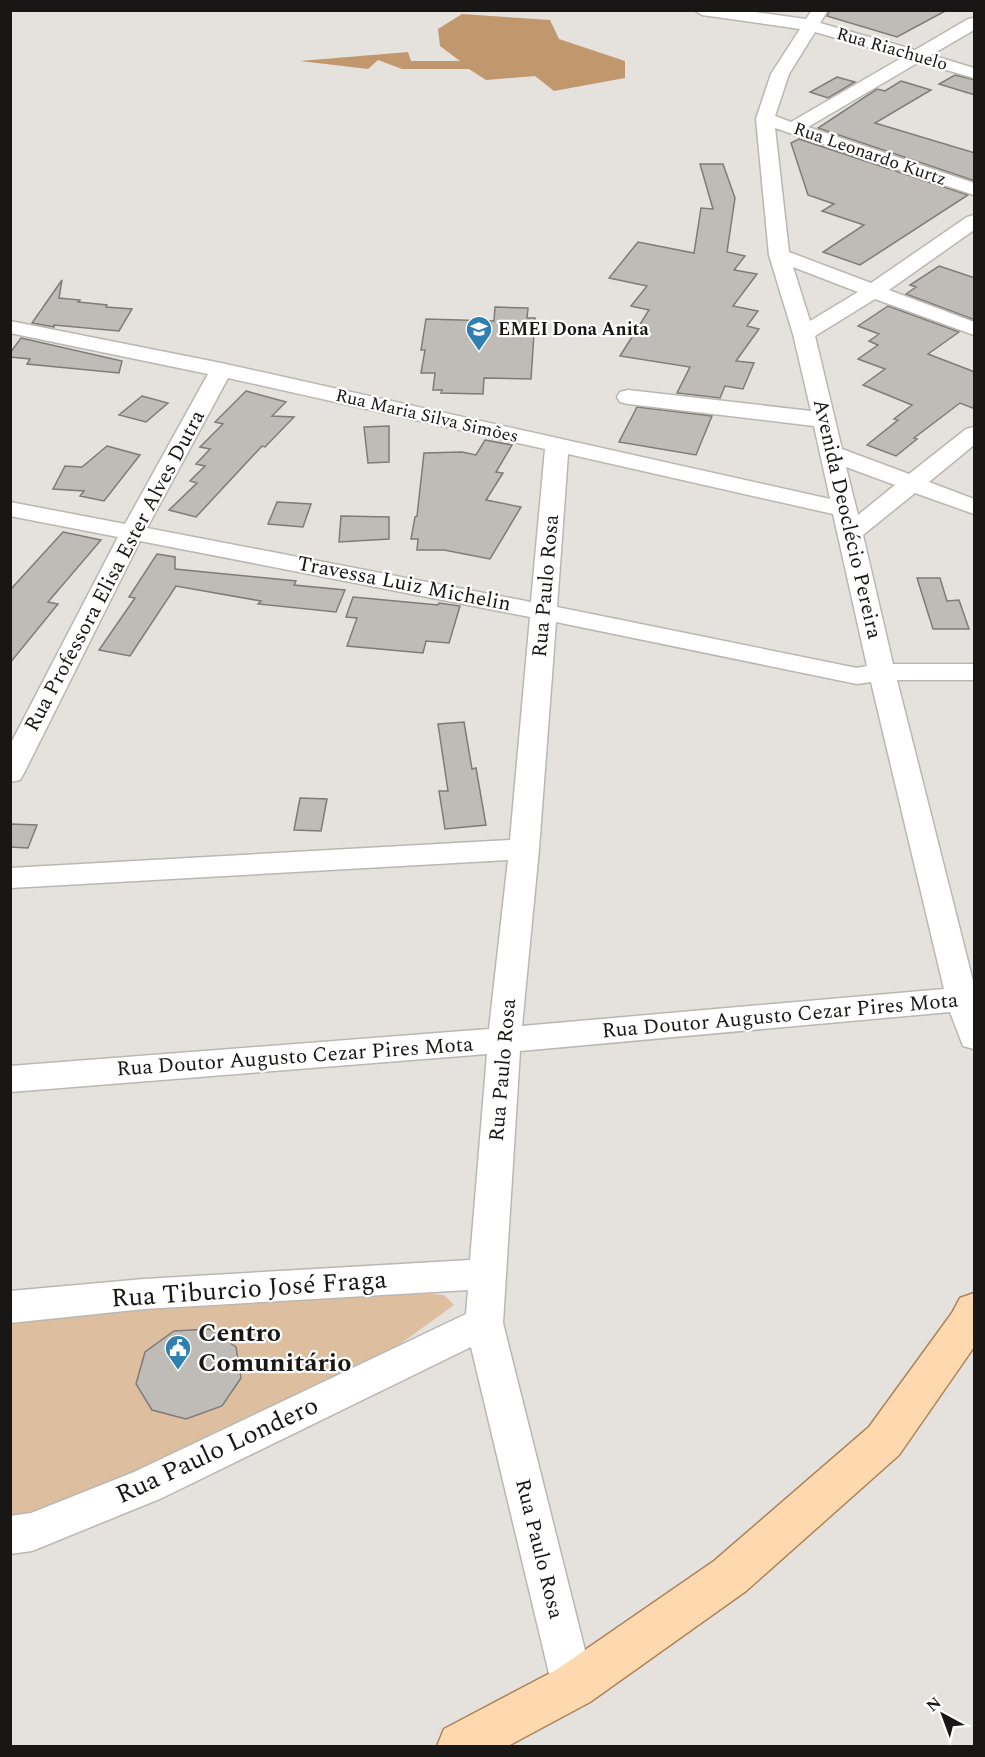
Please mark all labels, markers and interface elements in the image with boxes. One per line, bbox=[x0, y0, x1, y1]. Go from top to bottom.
street label: Rua Riachuelo bbox=[833, 20, 951, 78]
street label: Rua Leonardo Kurtz bbox=[790, 115, 950, 193]
school or university icon: EMEI Dona Anita bbox=[464, 314, 494, 352]
place label: EMEI Dona Anita bbox=[498, 316, 650, 343]
street label: Rua Maria Silva Simões bbox=[333, 382, 521, 450]
street label: Avenida Deoclécio Pereira bbox=[804, 396, 890, 643]
street label: Rua Professora Elisa Ester Alves Dutra bbox=[16, 404, 214, 738]
street label: Rua Paulo Rosa bbox=[524, 512, 568, 659]
street label: Travessa Luiz Michelin bbox=[294, 548, 514, 620]
street label: Rua Doutor Augusto Cezar Pires Mota bbox=[601, 984, 960, 1048]
street label: Rua Paulo Rosa bbox=[481, 996, 525, 1143]
street label: Rua Doutor Augusto Cezar Pires Mota bbox=[116, 1029, 475, 1085]
street label: Rua Tiburcio José Fraga bbox=[110, 1259, 388, 1319]
place label: Centro Comunitário bbox=[198, 1313, 352, 1383]
public building icon: Centro Comunitário bbox=[163, 1333, 193, 1371]
street label: Rua Paulo Londero bbox=[109, 1385, 325, 1515]
street label: Rua Paulo Rosa bbox=[506, 1475, 572, 1623]
north arrow bbox=[913, 1685, 973, 1745]
text: N bbox=[921, 1691, 947, 1718]

